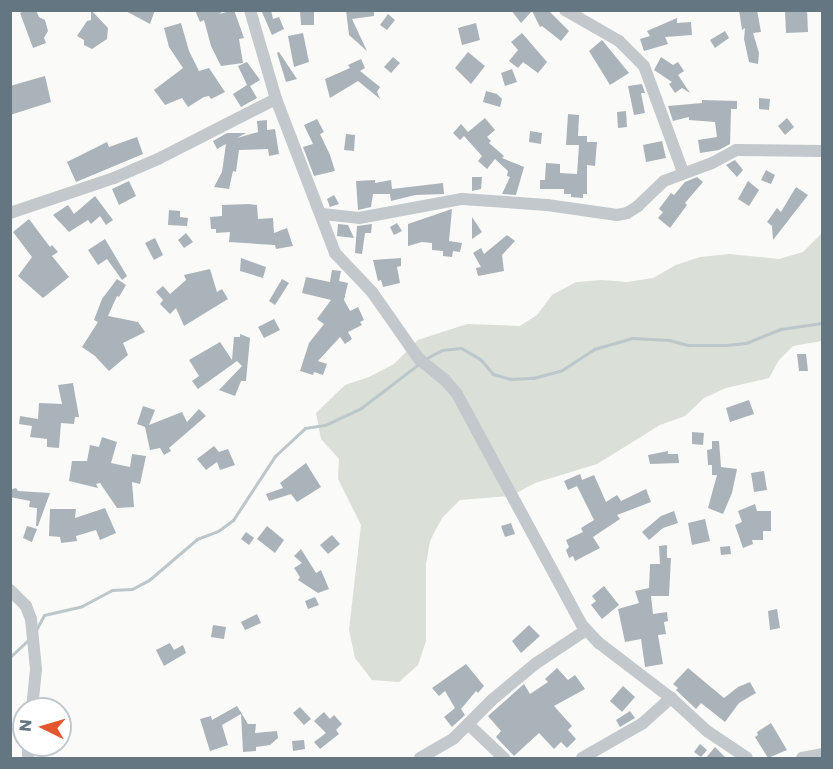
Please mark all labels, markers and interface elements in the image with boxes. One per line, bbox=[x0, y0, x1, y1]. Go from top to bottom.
north arrow bbox=[12, 697, 72, 757]
text: N bbox=[14, 719, 38, 733]

